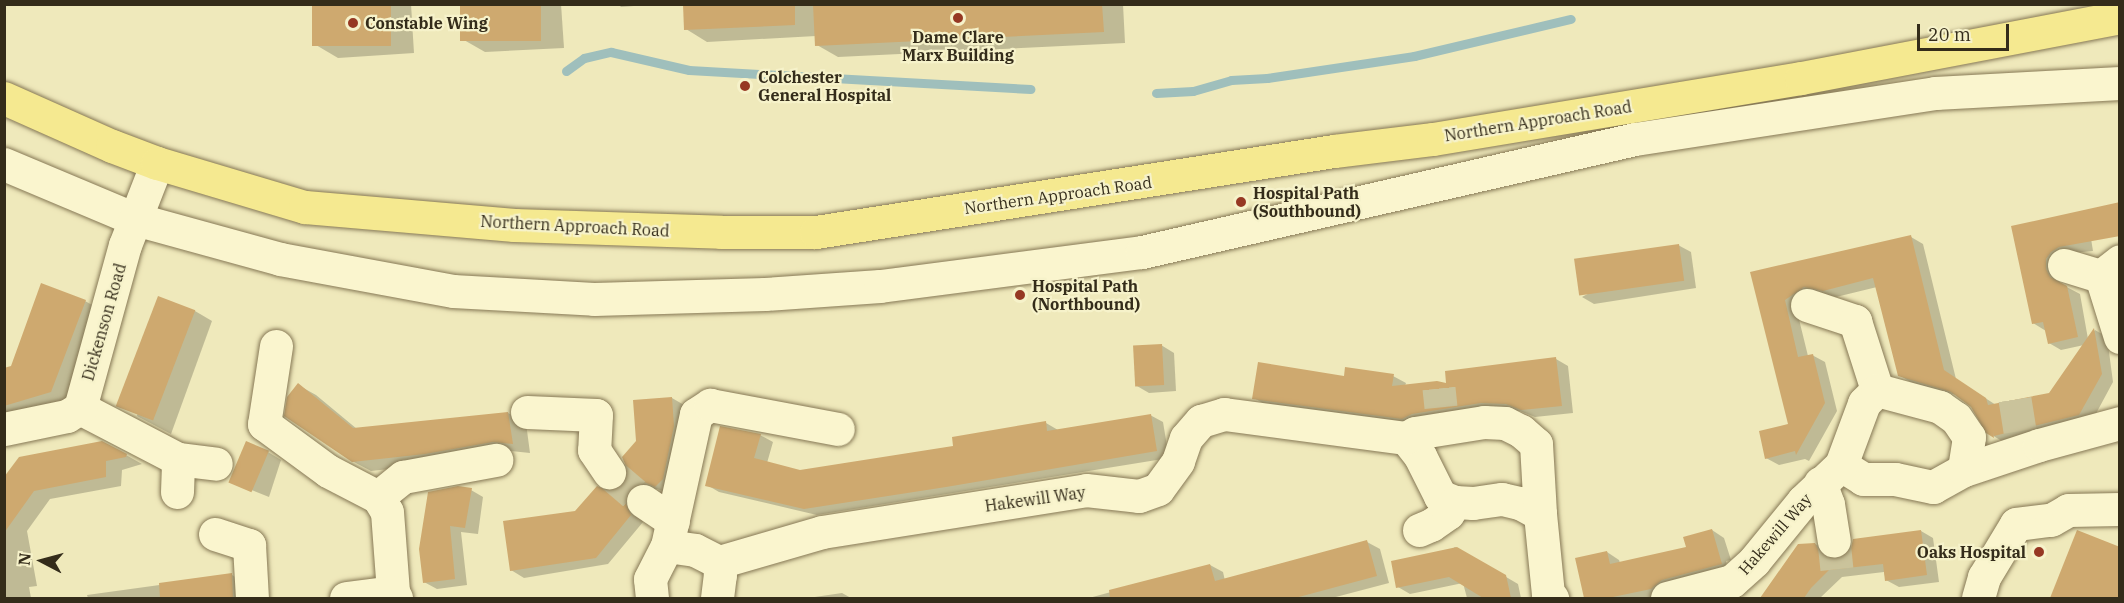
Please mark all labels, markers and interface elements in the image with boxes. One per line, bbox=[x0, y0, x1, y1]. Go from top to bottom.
marker: Dame Clare Marx Building bbox=[951, 11, 965, 25]
scale bar bbox=[1920, 12, 2012, 50]
place label: Constable Wing bbox=[365, 13, 488, 33]
marker: Constable Wing bbox=[346, 16, 360, 30]
text: 20 m bbox=[1928, 23, 1971, 46]
place label: Dame Clare Marx Building bbox=[902, 27, 1014, 65]
place label: Colchester General Hospital bbox=[758, 67, 891, 105]
marker: Colchester General Hospital bbox=[736, 77, 754, 95]
street label: Northern Approach Road bbox=[1443, 97, 1633, 145]
street label: Northern Approach Road bbox=[963, 172, 1153, 218]
place label: Hospital Path (Southbound) bbox=[1253, 183, 1361, 221]
marker: Hospital Path (Southbound) bbox=[1234, 195, 1248, 209]
street label: Northern Approach Road bbox=[480, 211, 670, 241]
street label: Dickenson Road bbox=[78, 261, 130, 383]
place label: Hospital Path (Northbound) bbox=[1032, 276, 1140, 314]
marker: Hospital Path (Northbound) bbox=[1013, 288, 1027, 302]
street label: Hakewill Way bbox=[983, 482, 1087, 516]
street label: Hakewill Way bbox=[1734, 489, 1816, 579]
north arrow bbox=[12, 531, 72, 591]
place label: Oaks Hospital bbox=[1917, 542, 2026, 562]
marker: Oaks Hospital bbox=[2030, 543, 2048, 561]
text: N bbox=[13, 552, 35, 566]

